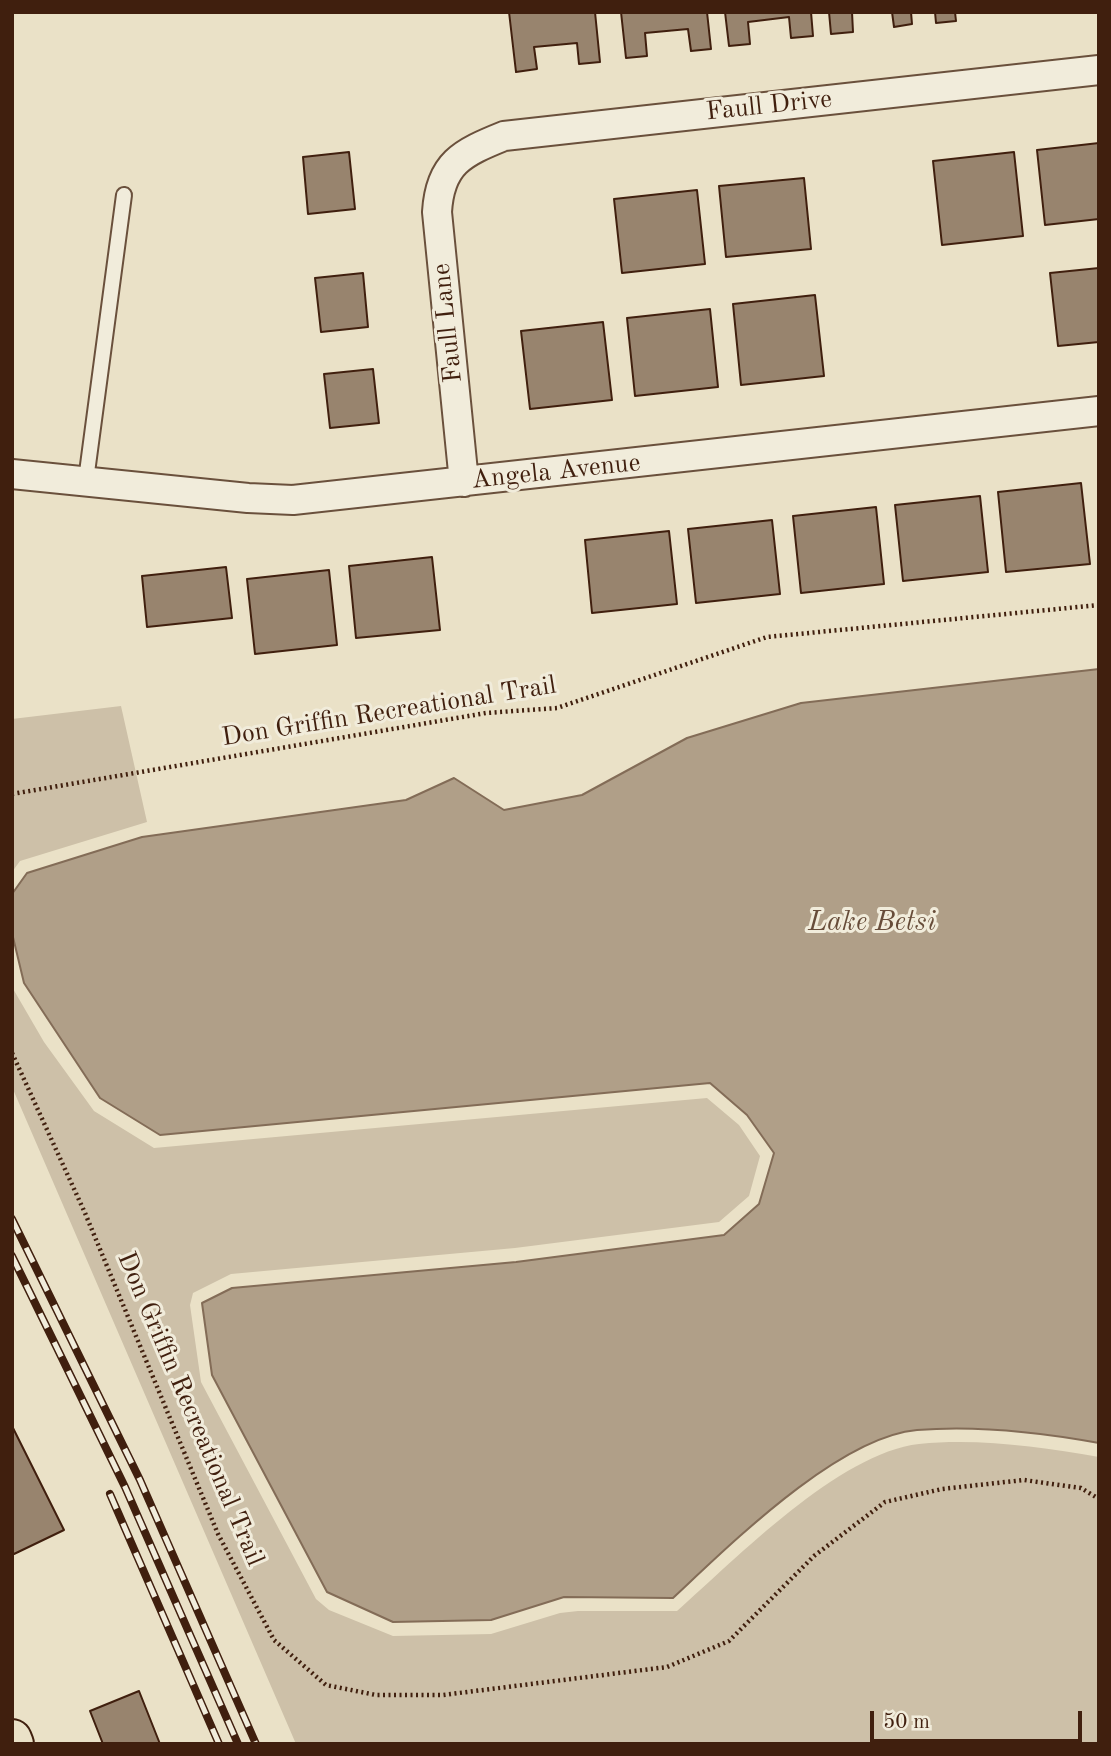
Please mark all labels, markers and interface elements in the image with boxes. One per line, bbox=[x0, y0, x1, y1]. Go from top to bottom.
street label: Faull Drive bbox=[705, 84, 833, 128]
street label: Faull Lane bbox=[426, 262, 470, 384]
street label: Angela Avenue bbox=[470, 448, 642, 496]
street label: Don Griffin Recreational Trail bbox=[220, 670, 558, 754]
water label: Lake Betsi bbox=[808, 906, 936, 940]
street label: Don Griffin Recreational Trail bbox=[110, 1247, 270, 1571]
scale bar bbox=[873, 1696, 1085, 1740]
text: 50 m bbox=[883, 1712, 930, 1733]

